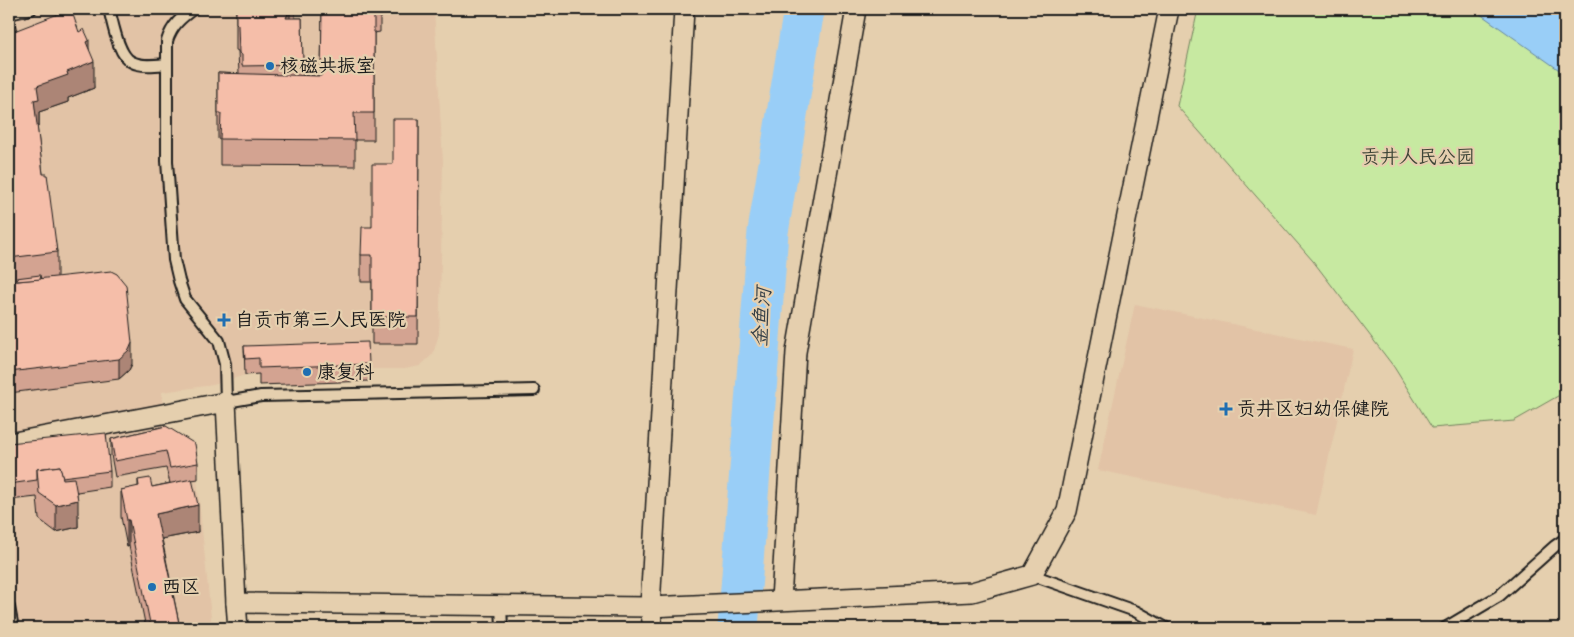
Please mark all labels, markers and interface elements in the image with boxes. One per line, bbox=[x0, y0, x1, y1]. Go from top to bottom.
place label: 核磁共振室 bbox=[280, 53, 375, 80]
marker: 核磁共振室 bbox=[264, 60, 276, 72]
park label: 贡井人民公园 bbox=[1361, 144, 1475, 171]
water label: 金鱼河 bbox=[746, 283, 778, 348]
place label: 自贡市第三人民医院 bbox=[235, 307, 406, 334]
marker: 自贡市第三人民医院 bbox=[217, 313, 231, 327]
place label: 康复科 bbox=[317, 359, 375, 386]
marker: 康复科 bbox=[301, 366, 313, 378]
place label: 贡井区妇幼保健院 bbox=[1237, 396, 1389, 423]
marker: 贡井区妇幼保健院 bbox=[1219, 402, 1233, 416]
place label: 西区 bbox=[162, 574, 200, 601]
marker: 西区 bbox=[146, 581, 158, 593]

